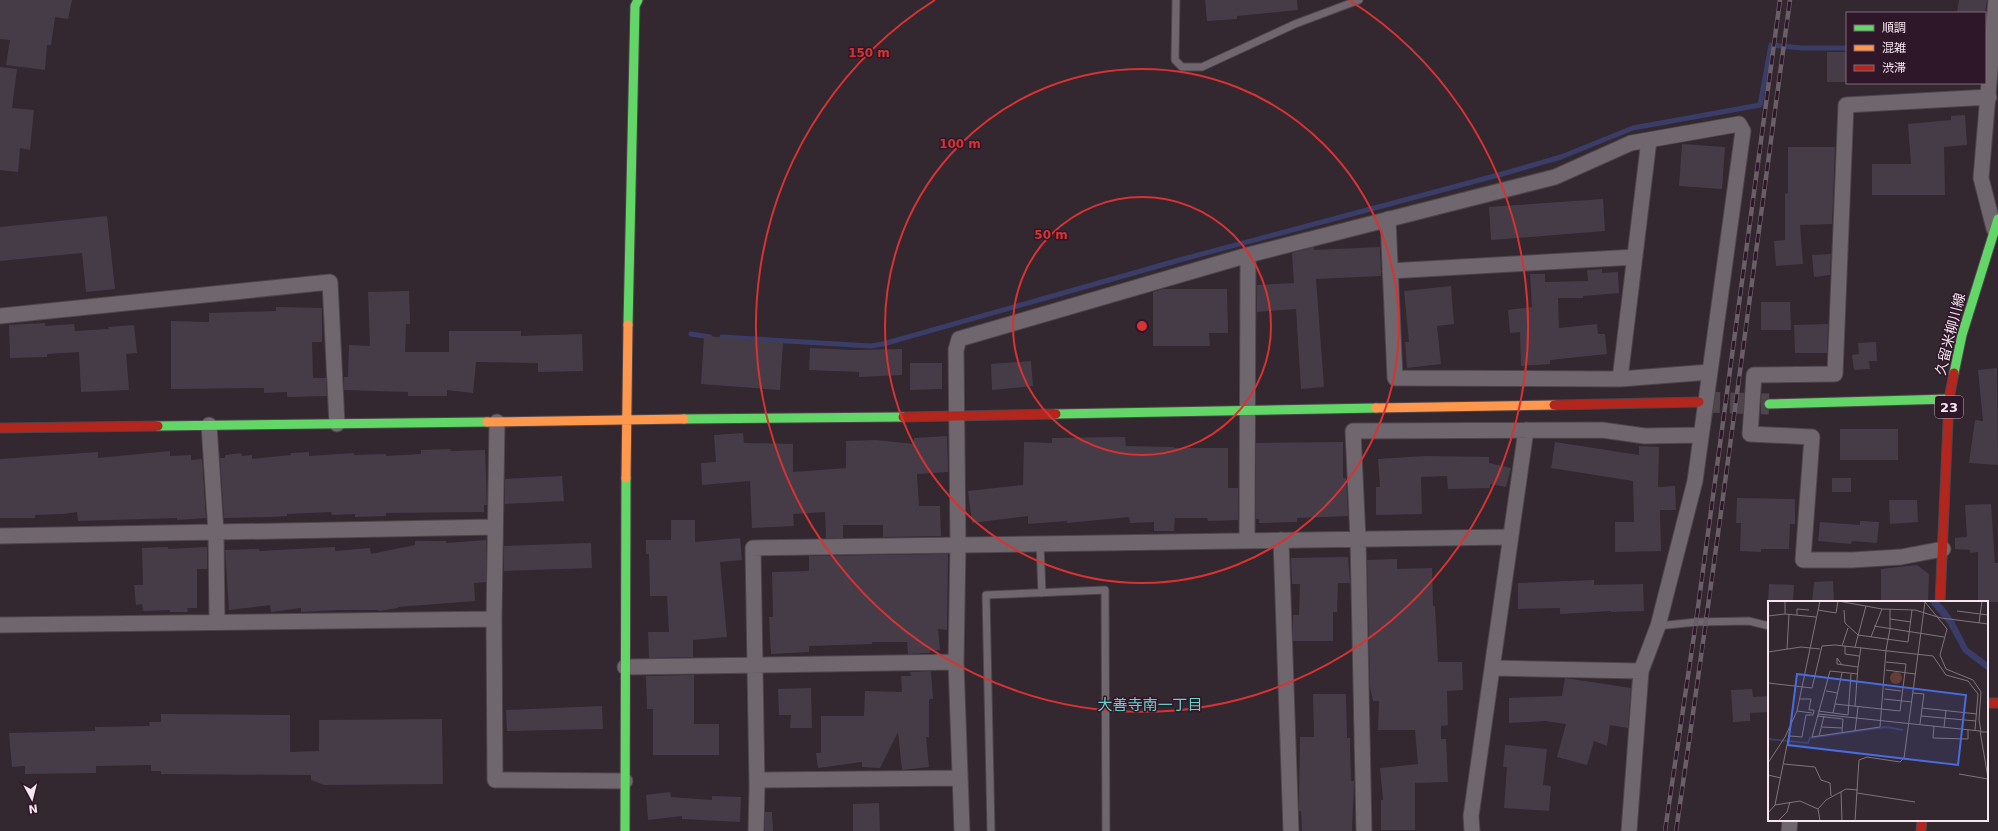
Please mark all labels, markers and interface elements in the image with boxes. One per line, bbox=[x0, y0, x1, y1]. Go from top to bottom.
legend bbox=[1846, 12, 1986, 84]
text: 順調 bbox=[1882, 21, 1906, 35]
text: 混雑 bbox=[1882, 41, 1906, 55]
text: 150 m bbox=[848, 46, 890, 60]
text: 渋滞 bbox=[1882, 61, 1906, 75]
text: 100 m bbox=[939, 137, 981, 151]
text: 50 m bbox=[1034, 228, 1068, 242]
street label: 久留米柳川線 bbox=[1932, 291, 1968, 377]
centre of rings bbox=[1135, 319, 1149, 333]
road number: 23 bbox=[1935, 396, 1963, 418]
inset map bbox=[1768, 601, 1988, 821]
district label: 大善寺南一丁目 bbox=[1097, 696, 1203, 714]
north arrow bbox=[12, 779, 52, 819]
text: N bbox=[28, 801, 39, 815]

